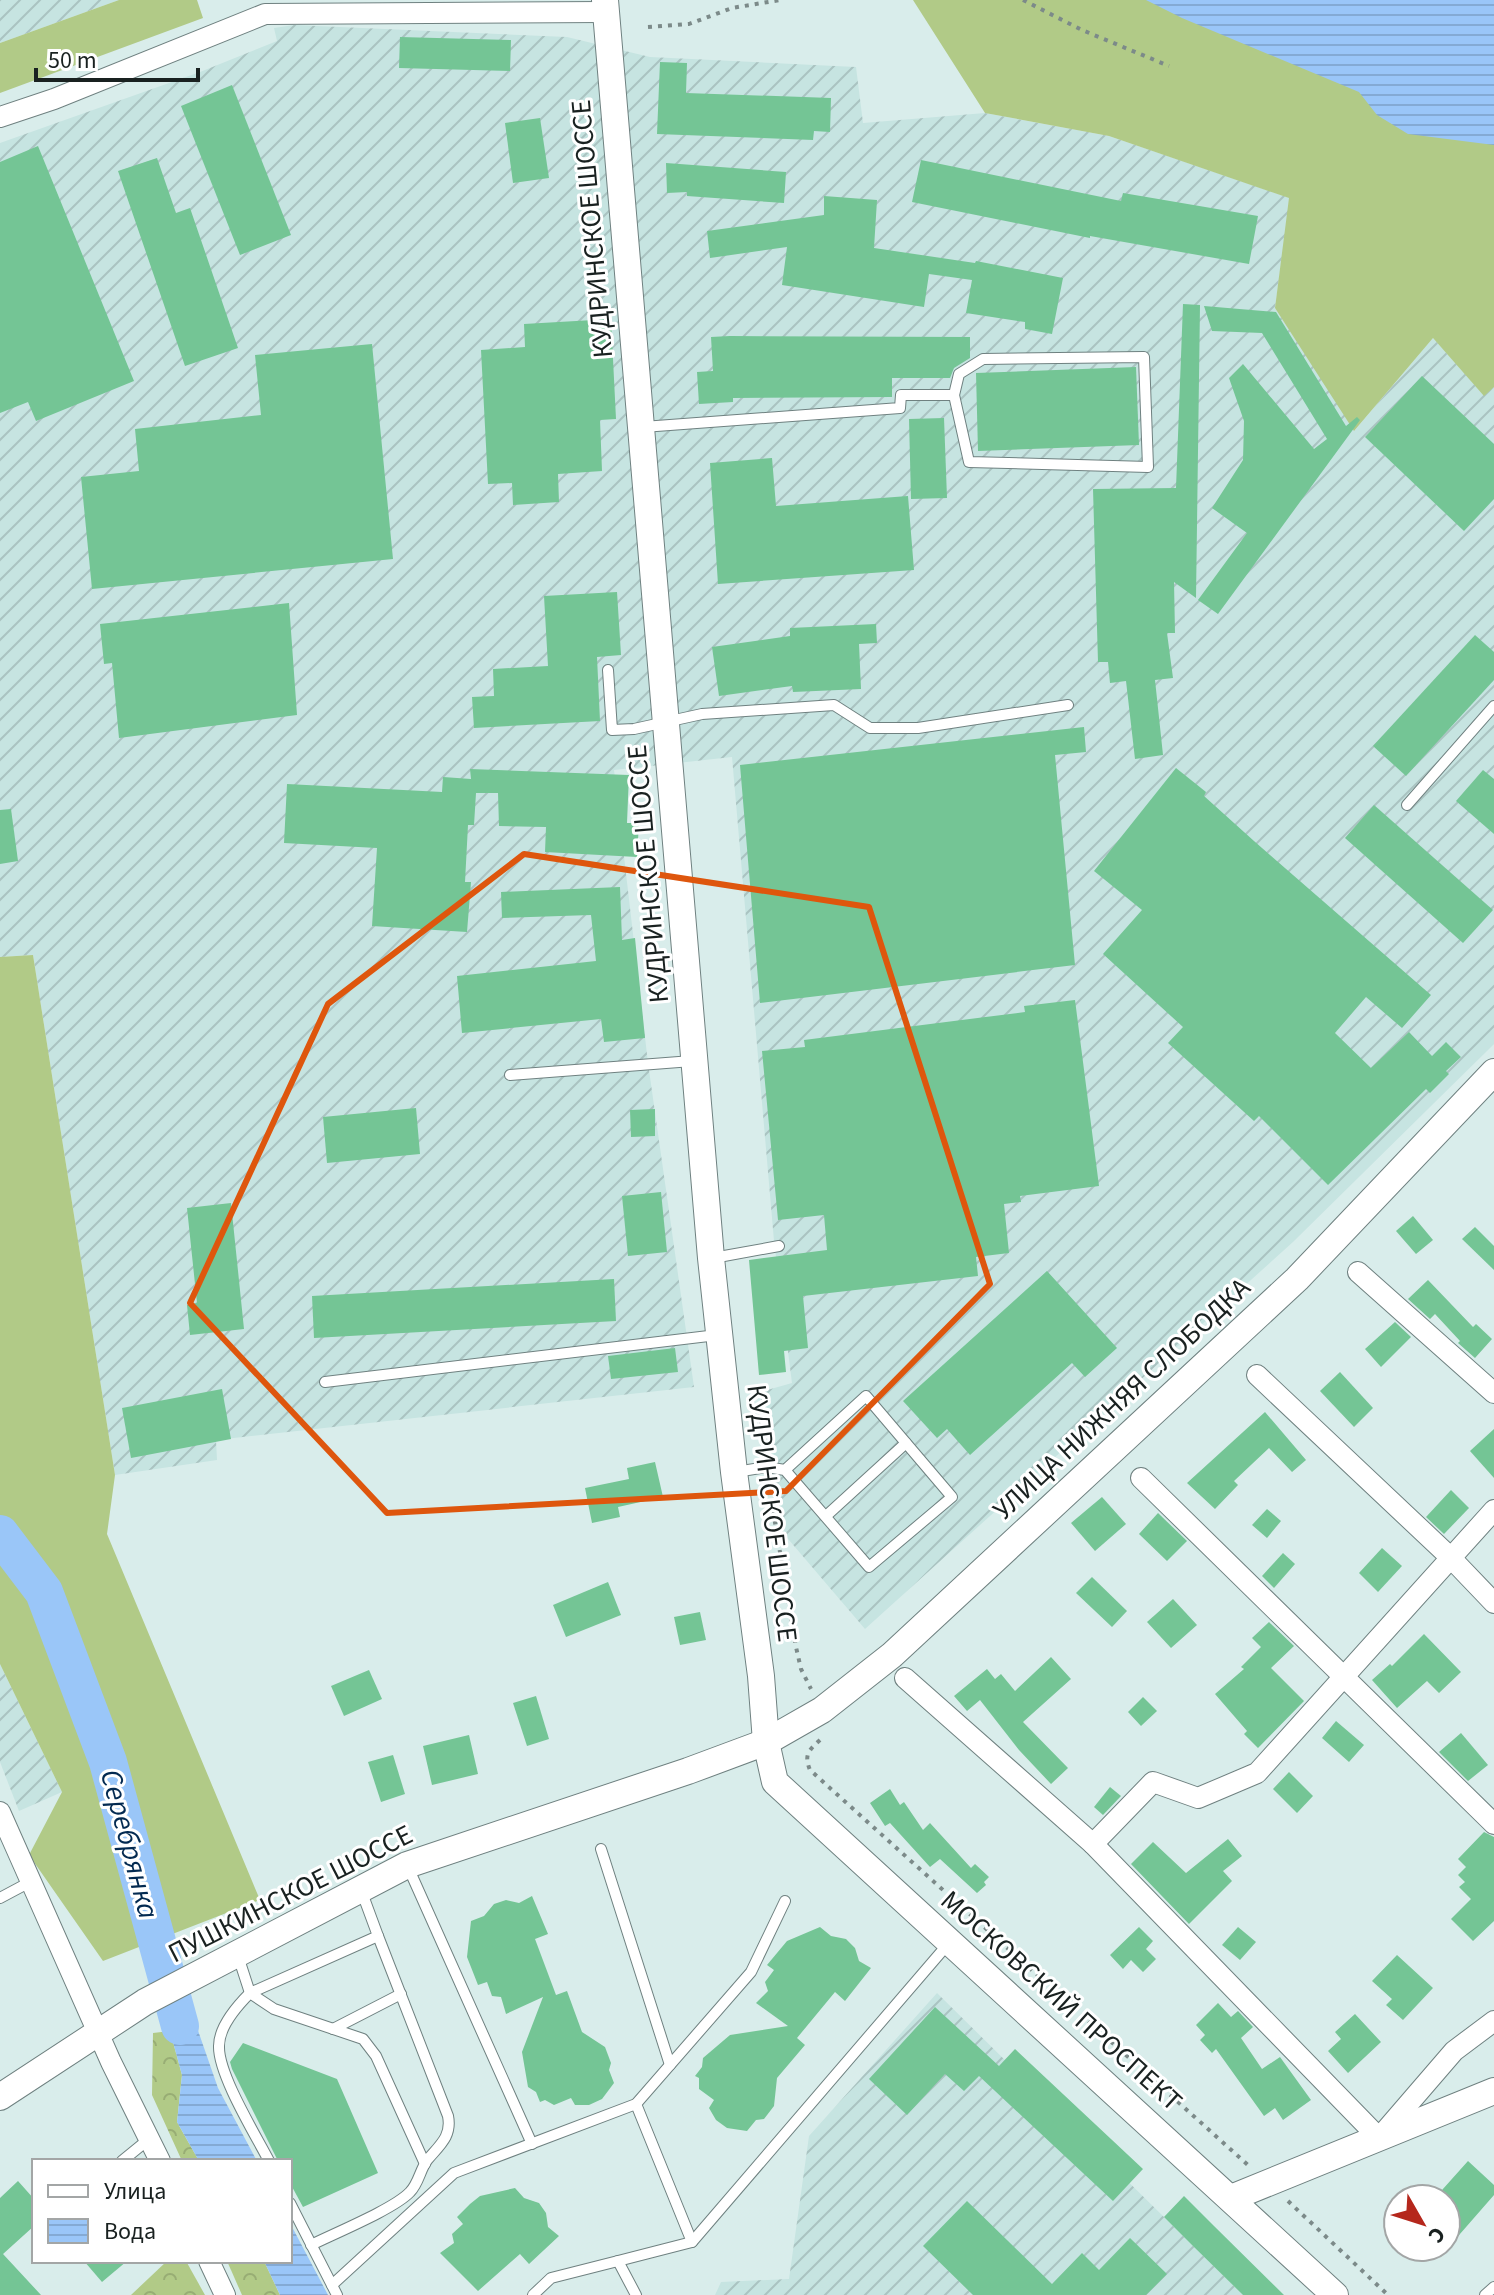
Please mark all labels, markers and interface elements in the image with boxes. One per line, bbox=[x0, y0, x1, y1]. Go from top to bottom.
scale bar bbox=[36, 32, 198, 82]
text: 50 m bbox=[48, 43, 97, 78]
street label: КУДРИНСКОЕ ШОССЕ bbox=[561, 98, 623, 360]
street label: КУДРИНСКОЕ ШОССЕ bbox=[617, 743, 679, 1005]
street label: УЛИЦА НИЖНЯЯ СЛОБОДКА bbox=[984, 1268, 1260, 1529]
street label: КУДРИНСКОЕ ШОССЕ bbox=[736, 1382, 808, 1644]
water label: Серебрянка bbox=[89, 1765, 170, 1924]
street label: ПУШКИНСКОЕ ШОССЕ bbox=[161, 1815, 420, 1973]
street label: МОСКОВСКИЙ ПРОСПЕКТ bbox=[932, 1881, 1191, 2120]
legend bbox=[32, 2159, 292, 2263]
text: Улица bbox=[104, 2174, 166, 2209]
north arrow bbox=[1382, 2183, 1462, 2263]
text: Вода bbox=[104, 2214, 156, 2249]
text: С bbox=[1420, 2220, 1453, 2250]

